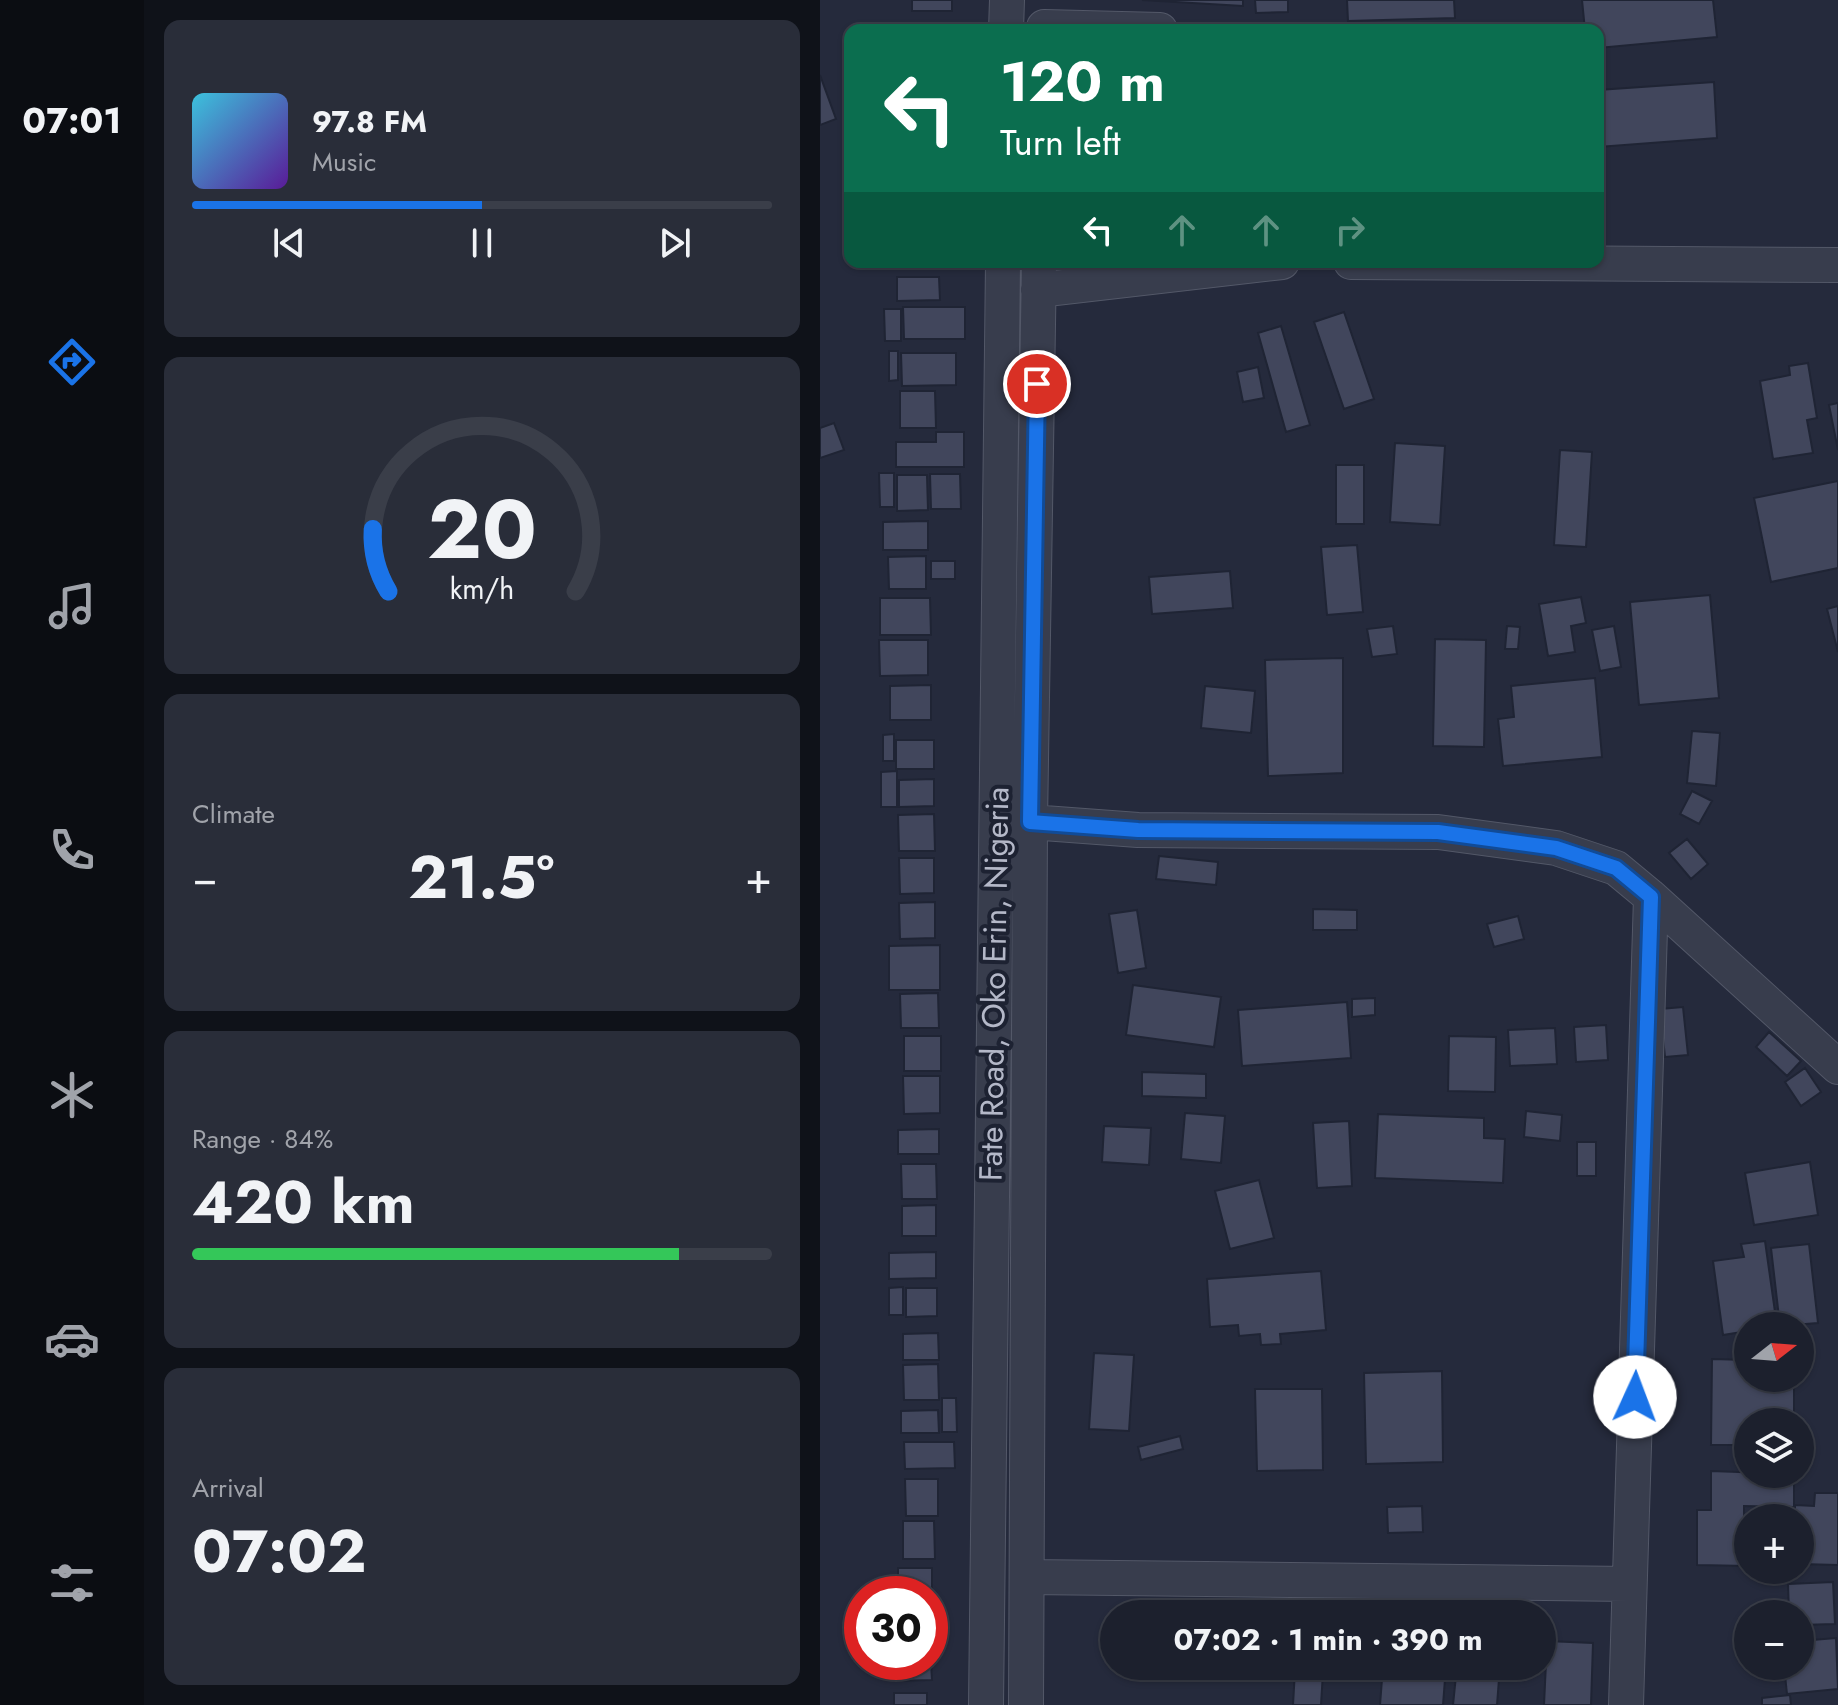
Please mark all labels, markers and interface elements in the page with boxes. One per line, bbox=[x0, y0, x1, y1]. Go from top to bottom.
text: 120 m bbox=[1000, 41, 1165, 122]
icon: left bbox=[868, 56, 972, 160]
text: 07:01 bbox=[22, 94, 122, 146]
text: 97.8 FM bbox=[312, 100, 427, 143]
text: Turn left bbox=[1000, 116, 1121, 168]
text: Music bbox=[312, 143, 376, 181]
icon: left bbox=[1076, 208, 1120, 252]
icon: ahead bbox=[1160, 208, 1204, 252]
icon: ahead bbox=[1244, 208, 1288, 252]
icon: right bbox=[1328, 208, 1372, 252]
icon: previous bbox=[267, 221, 311, 265]
icon: pause bbox=[460, 221, 504, 265]
icon: next bbox=[653, 221, 697, 265]
icon: directions bbox=[44, 334, 100, 390]
pin bbox=[1003, 350, 1071, 418]
icon: arrive bbox=[1015, 362, 1059, 406]
text: 20 bbox=[427, 468, 537, 588]
text: km/h bbox=[450, 568, 514, 610]
icon: music bbox=[44, 578, 100, 634]
street label: Fate Road, Oko Erin, Nigeria bbox=[968, 786, 1020, 1182]
text: Climate bbox=[192, 795, 275, 833]
icon: phone bbox=[44, 822, 100, 878]
text: 21.5° bbox=[409, 834, 554, 921]
text: − bbox=[192, 846, 218, 910]
text: + bbox=[745, 846, 772, 910]
icon: climate bbox=[44, 1067, 100, 1123]
text: Range · 84% bbox=[192, 1120, 333, 1158]
text: 420 km bbox=[192, 1159, 415, 1246]
icon: car bbox=[44, 1311, 100, 1367]
north arrow bbox=[1734, 1312, 1814, 1392]
map controls bbox=[1734, 1312, 1814, 1680]
position arrow bbox=[1593, 1355, 1677, 1439]
button: layers bbox=[1734, 1408, 1814, 1488]
text: Arrival bbox=[192, 1469, 264, 1507]
button: + bbox=[1734, 1504, 1814, 1584]
text: 07:02 bbox=[192, 1508, 366, 1595]
icon: filters bbox=[44, 1555, 100, 1611]
speed limit sign: 30 bbox=[844, 1576, 948, 1680]
button: − bbox=[1734, 1600, 1814, 1680]
text: 07:02 · 1 min · 390 m bbox=[1173, 1618, 1483, 1661]

